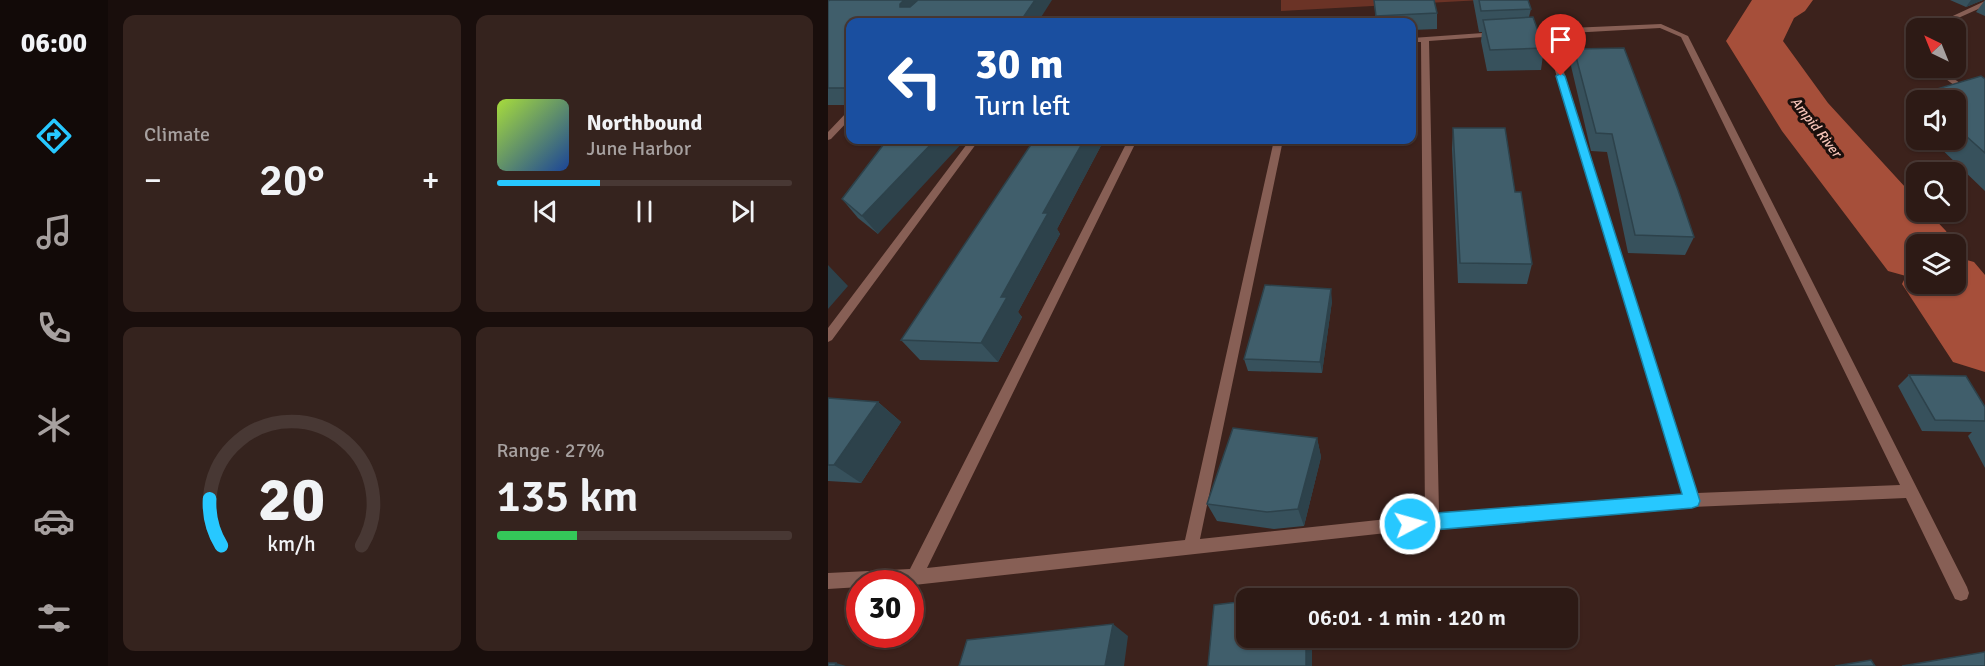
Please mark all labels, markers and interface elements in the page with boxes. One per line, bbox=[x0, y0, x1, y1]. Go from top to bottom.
pin bbox=[1535, 14, 1586, 76]
north arrow bbox=[1906, 18, 1966, 78]
map controls bbox=[1906, 18, 1966, 294]
icon: arrive bbox=[1544, 23, 1577, 56]
text: 06:00 bbox=[21, 27, 87, 60]
text: 30 m bbox=[975, 39, 1064, 90]
icon: left bbox=[876, 42, 954, 120]
text: Turn left bbox=[975, 90, 1070, 123]
button: sound bbox=[1906, 90, 1966, 150]
water label: Ampid River bbox=[1787, 93, 1846, 162]
text: Northbound bbox=[587, 109, 702, 136]
icon: directions bbox=[33, 115, 75, 157]
text: Climate bbox=[144, 122, 210, 147]
text: June Harbor bbox=[587, 136, 691, 161]
text: 20° bbox=[259, 153, 325, 208]
text: − bbox=[144, 160, 162, 201]
text: + bbox=[422, 160, 439, 201]
button: search bbox=[1906, 162, 1966, 222]
icon: previous bbox=[529, 195, 562, 228]
icon: pause bbox=[628, 195, 661, 228]
icon: next bbox=[726, 195, 759, 228]
icon: music bbox=[33, 211, 75, 253]
button: layers bbox=[1906, 234, 1966, 294]
icon: phone bbox=[33, 307, 75, 349]
icon: climate bbox=[33, 404, 75, 446]
text: Range · 27% bbox=[497, 438, 605, 463]
text: 20 bbox=[258, 461, 325, 538]
text: 135 km bbox=[497, 469, 639, 524]
position arrow bbox=[1378, 492, 1442, 556]
icon: car bbox=[33, 500, 75, 542]
text: km/h bbox=[267, 531, 316, 557]
speed limit sign: 30 bbox=[846, 570, 924, 648]
icon: filters bbox=[33, 597, 75, 639]
text: 06:01 · 1 min · 120 m bbox=[1308, 604, 1506, 631]

